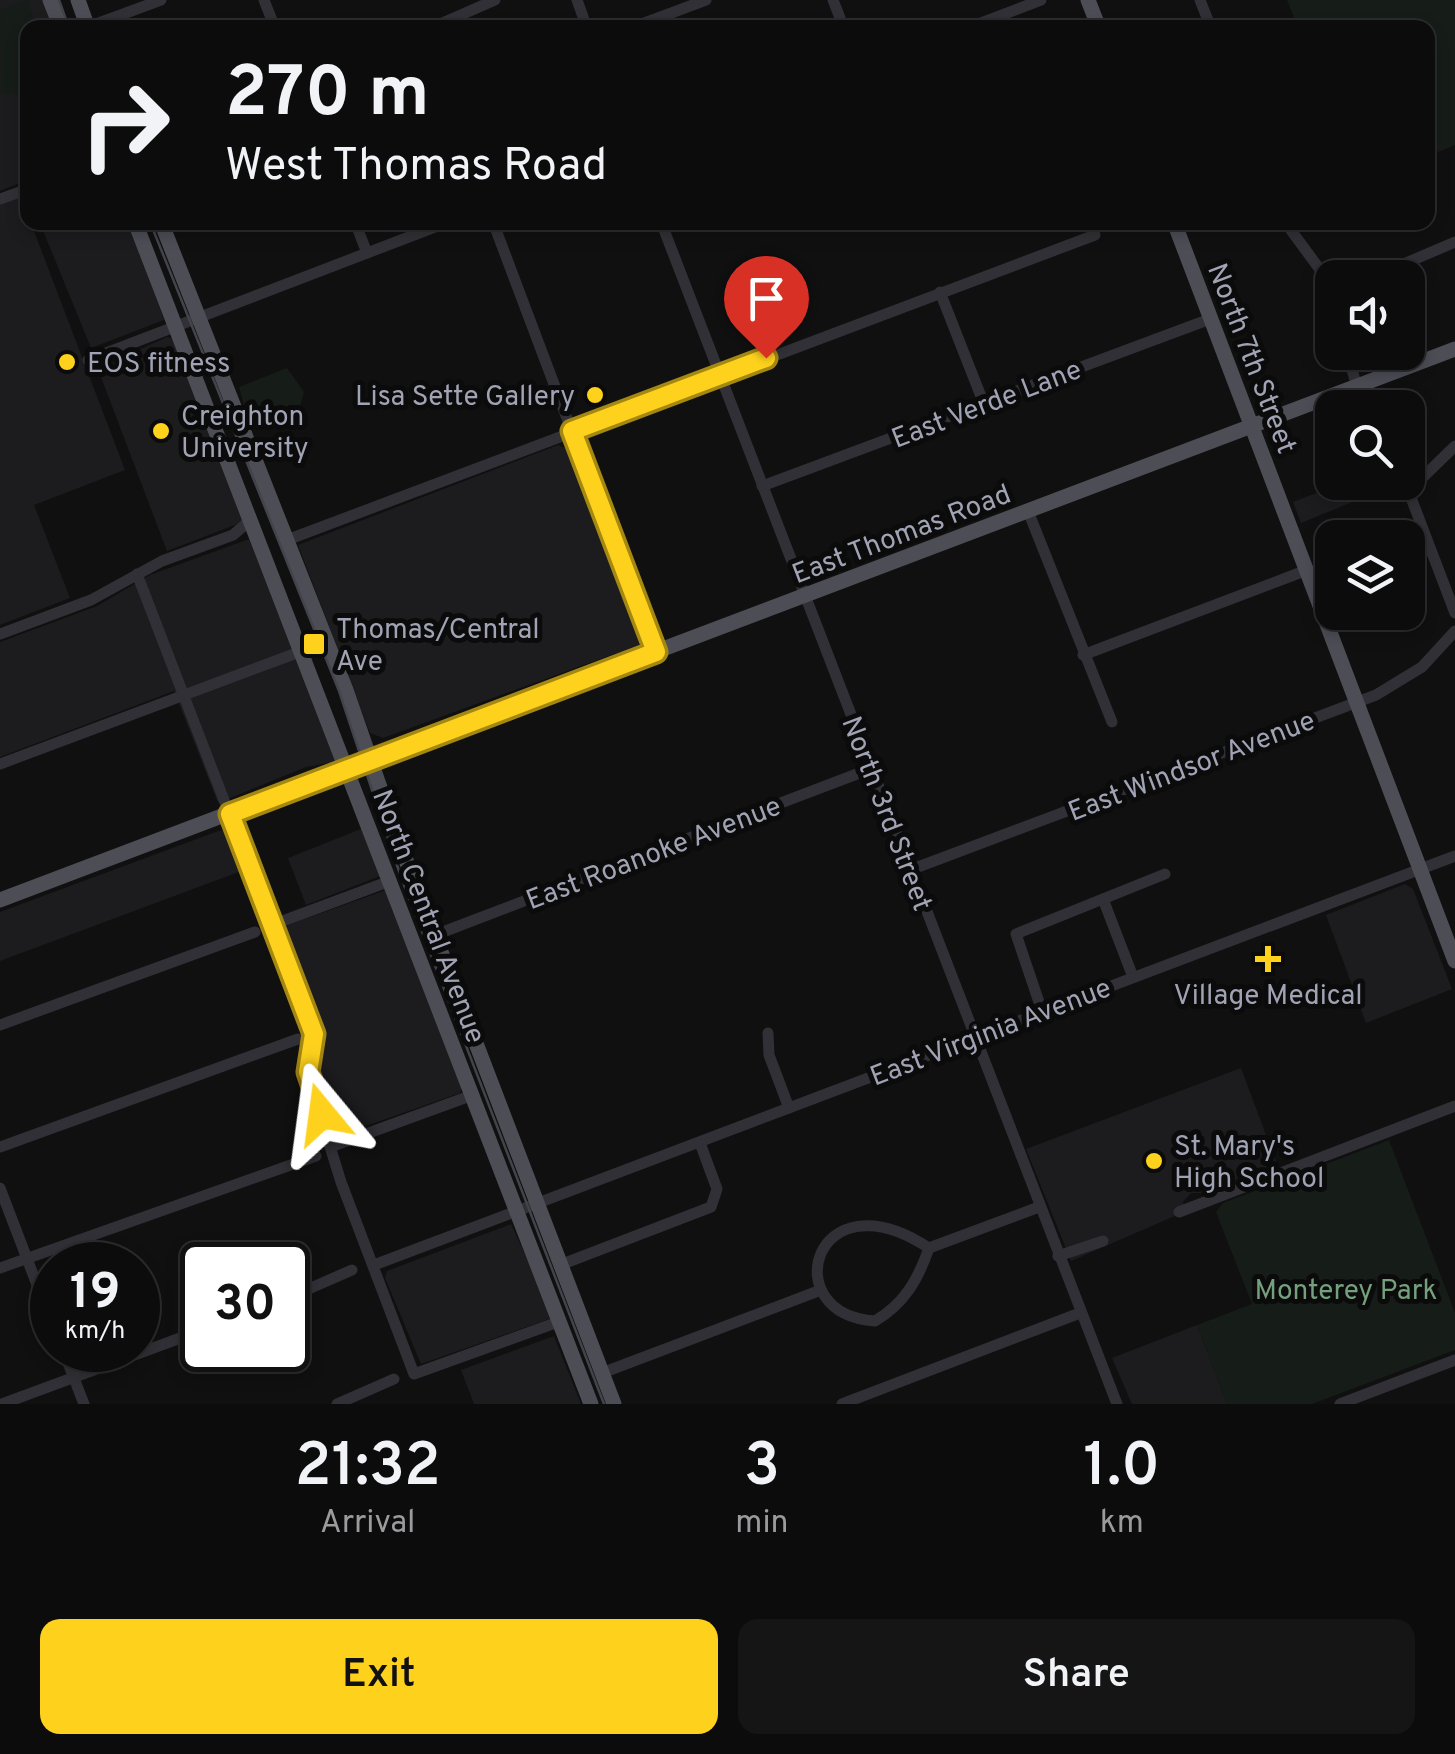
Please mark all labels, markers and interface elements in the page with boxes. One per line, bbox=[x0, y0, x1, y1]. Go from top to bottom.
text: 270 m bbox=[225, 52, 430, 141]
icon: right bbox=[60, 60, 190, 190]
text: West Thomas Road bbox=[225, 139, 607, 196]
pin bbox=[724, 256, 809, 359]
street label: North 7th Street bbox=[1197, 259, 1303, 459]
map controls bbox=[1315, 260, 1425, 630]
button: sound bbox=[1315, 260, 1425, 370]
icon: arrive bbox=[739, 271, 794, 326]
place label: EOS fitness bbox=[87, 347, 230, 383]
marker: EOS fitness bbox=[56, 351, 78, 373]
street label: East Verde Lane bbox=[887, 353, 1087, 459]
place label: Lisa Sette Gallery bbox=[355, 380, 575, 416]
marker: Lisa Sette Gallery bbox=[584, 384, 606, 406]
button: search bbox=[1315, 390, 1425, 500]
place label: Creighton University bbox=[181, 400, 308, 468]
marker: Creighton University bbox=[150, 420, 172, 442]
street label: East Thomas Road bbox=[788, 478, 1017, 594]
button: layers bbox=[1315, 520, 1425, 630]
place label: Thomas/Central Ave bbox=[336, 613, 540, 681]
marker: Thomas/Central Ave bbox=[301, 631, 327, 657]
street label: East Windsor Avenue bbox=[1063, 704, 1321, 831]
street label: North 3rd Street bbox=[832, 712, 939, 916]
street label: North Central Avenue bbox=[362, 785, 492, 1049]
street label: East Roanoke Avenue bbox=[521, 790, 787, 920]
marker: Village Medical bbox=[1255, 946, 1281, 972]
street label: East Virginia Avenue bbox=[865, 971, 1117, 1096]
place label: Village Medical bbox=[1173, 979, 1363, 1015]
position arrow bbox=[270, 1062, 374, 1166]
place label: St. Mary's High School bbox=[1174, 1130, 1324, 1198]
marker: St. Mary's High School bbox=[1143, 1150, 1165, 1172]
speed limit sign: 30 bbox=[180, 1242, 310, 1372]
text: 19 bbox=[70, 1263, 120, 1326]
park label: Monterey Park bbox=[1255, 1274, 1437, 1310]
text: km/h bbox=[65, 1316, 125, 1348]
text: 21:32 bbox=[295, 1431, 441, 1507]
text: 3 bbox=[744, 1431, 780, 1507]
text: 1.0 bbox=[1083, 1431, 1160, 1507]
text: Arrival bbox=[320, 1504, 415, 1544]
text: min bbox=[735, 1504, 789, 1544]
text: km bbox=[1100, 1504, 1144, 1544]
button: Exit bbox=[40, 1619, 718, 1734]
button: Share bbox=[738, 1619, 1415, 1734]

